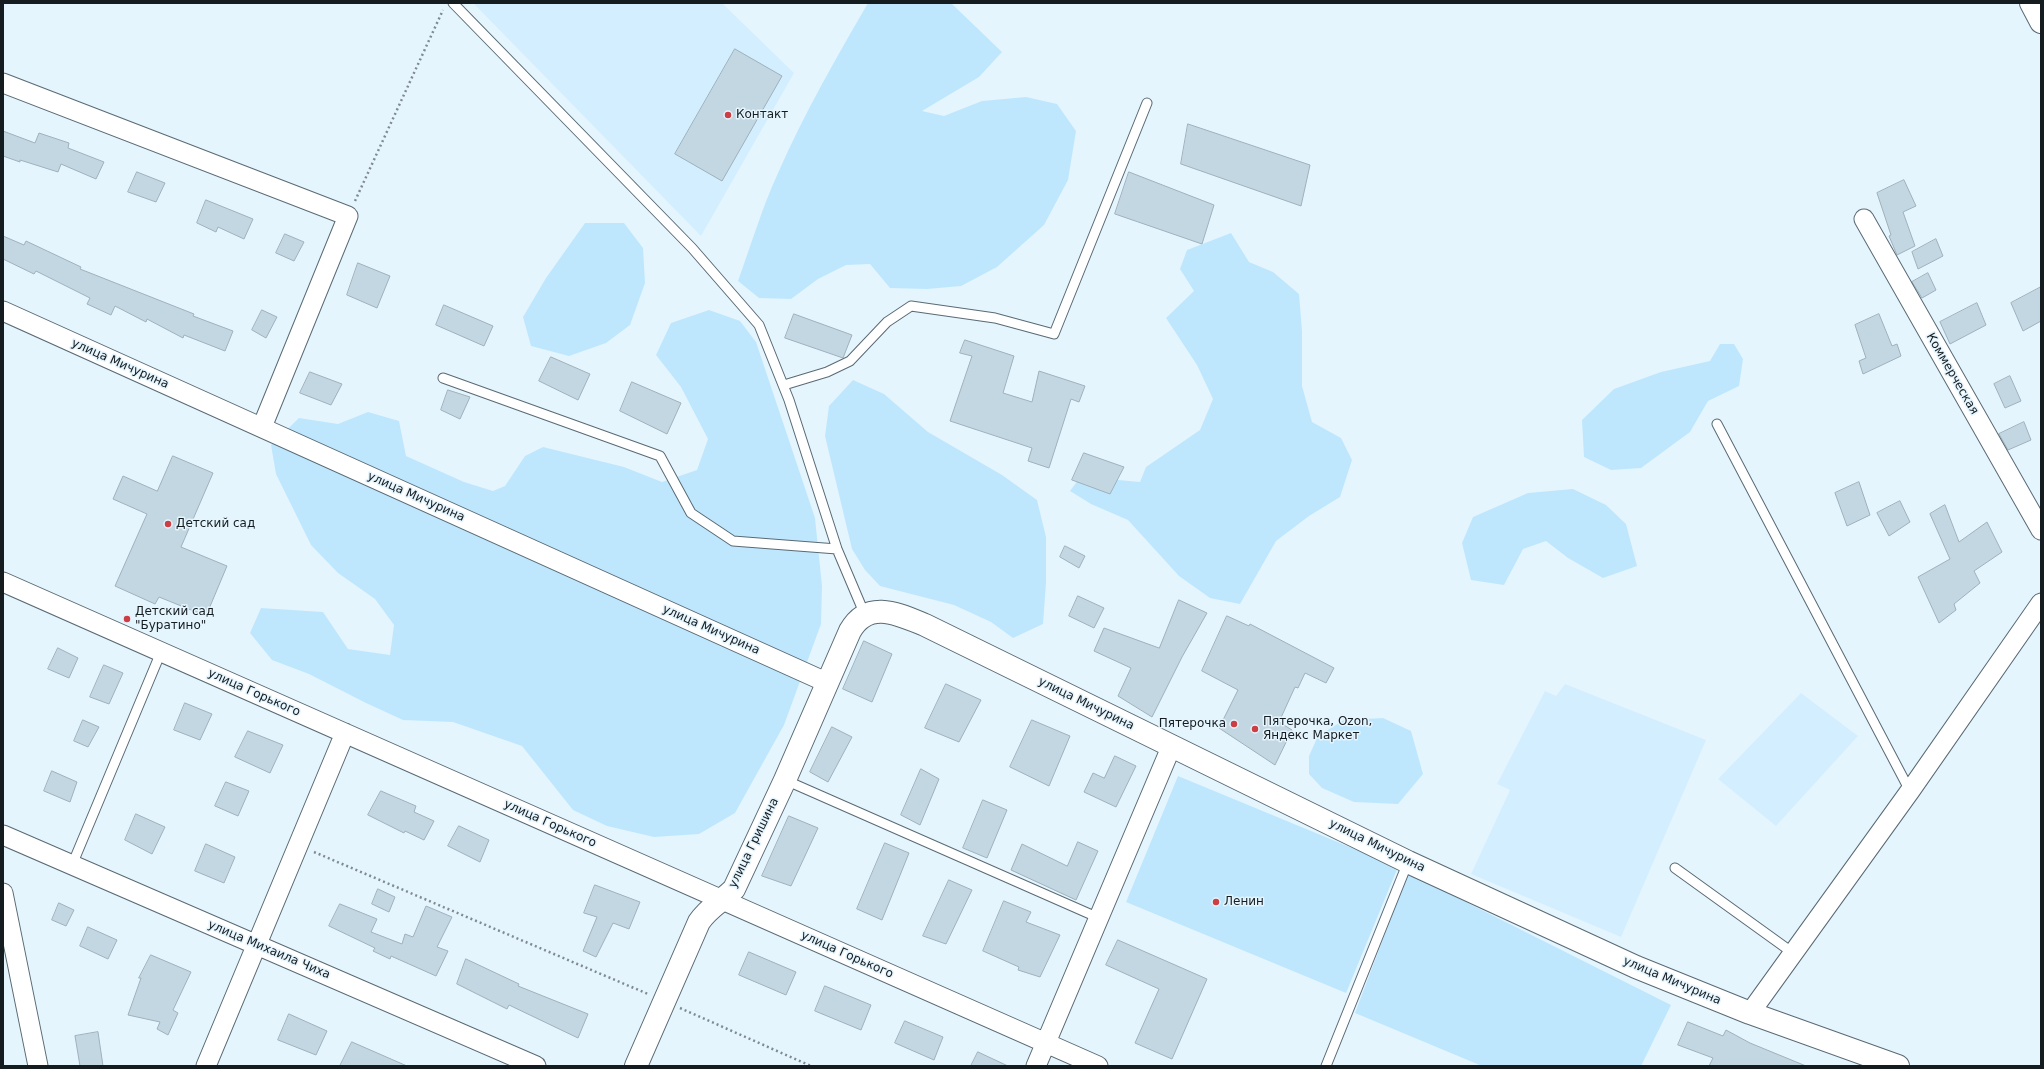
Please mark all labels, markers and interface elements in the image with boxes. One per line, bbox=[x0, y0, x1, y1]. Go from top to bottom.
place label: Контакт bbox=[736, 108, 788, 122]
marker: Контакт bbox=[723, 110, 733, 120]
street label: Коммерческая bbox=[1923, 331, 1981, 417]
street label: улица Мичурина bbox=[69, 336, 171, 392]
street label: улица Мичурина bbox=[365, 469, 467, 525]
place label: Детский сад bbox=[176, 517, 255, 531]
marker: Детский сад bbox=[163, 519, 173, 529]
street label: улица Мичурина bbox=[660, 602, 762, 658]
place label: Детский сад "Буратино" bbox=[135, 605, 214, 633]
marker: Детский сад "Буратино" bbox=[122, 614, 132, 624]
street label: улица Горького bbox=[206, 666, 302, 720]
street label: улица Мичурина bbox=[1036, 675, 1136, 733]
place label: Пятерочка, Ozon, Яндекс Маркет bbox=[1263, 715, 1372, 743]
place label: Пятерочка bbox=[1159, 717, 1226, 731]
marker: Пятерочка bbox=[1229, 719, 1239, 729]
marker: Пятерочка, Ozon, Яндекс Маркет bbox=[1250, 724, 1260, 734]
street label: улица Гришина bbox=[726, 796, 782, 890]
street label: улица Горького bbox=[502, 797, 598, 851]
street label: улица Мичурина bbox=[1327, 817, 1427, 875]
place label: Ленин bbox=[1224, 895, 1264, 909]
marker: Ленин bbox=[1211, 897, 1221, 907]
street label: улица Михаила Чиха bbox=[206, 918, 332, 982]
street label: улица Горького bbox=[799, 928, 895, 982]
street label: улица Мичурина bbox=[1621, 954, 1723, 1008]

